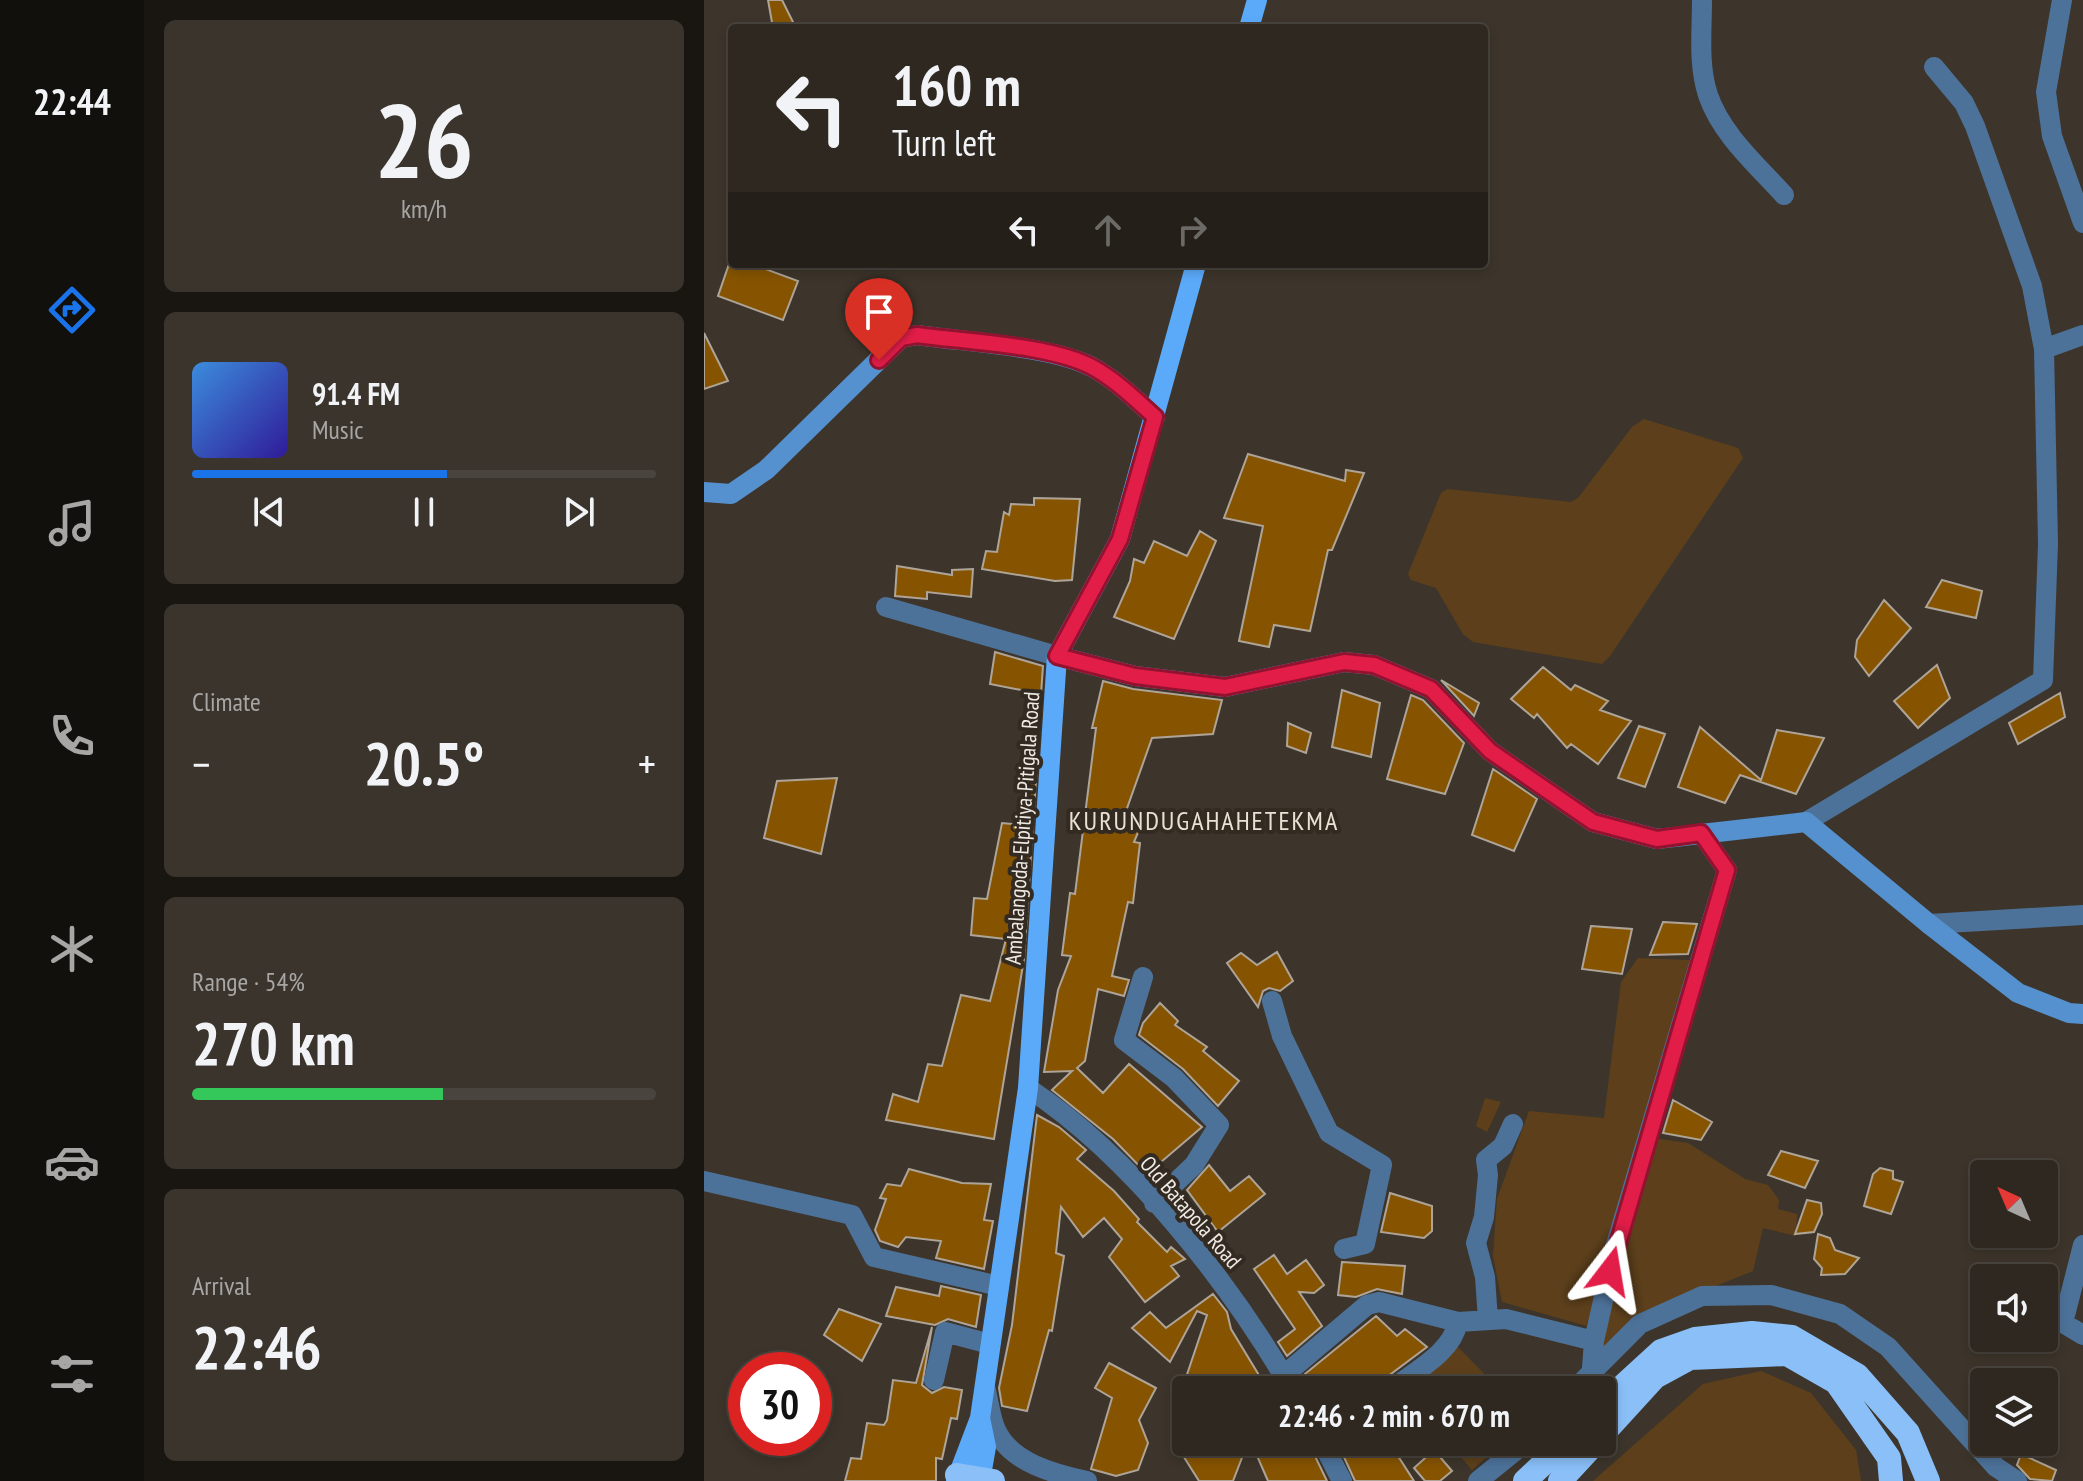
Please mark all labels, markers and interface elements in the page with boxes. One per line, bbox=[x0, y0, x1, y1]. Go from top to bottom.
text: 160 m bbox=[892, 49, 1021, 121]
icon: left bbox=[760, 56, 864, 160]
text: 26 bbox=[374, 72, 474, 207]
text: 22:44 bbox=[33, 78, 111, 125]
text: Turn left bbox=[892, 119, 996, 166]
text: km/h bbox=[401, 192, 447, 225]
icon: left bbox=[1002, 208, 1046, 252]
icon: ahead bbox=[1086, 208, 1130, 252]
icon: right bbox=[1170, 208, 1214, 252]
pin bbox=[845, 278, 913, 360]
icon: directions bbox=[44, 282, 100, 338]
icon: arrive bbox=[857, 290, 901, 334]
text: 91.4 FM bbox=[312, 374, 400, 413]
text: Music bbox=[312, 413, 364, 446]
icon: previous bbox=[247, 490, 291, 534]
icon: pause bbox=[402, 490, 446, 534]
icon: next bbox=[557, 490, 601, 534]
icon: music bbox=[44, 495, 100, 551]
text: Climate bbox=[192, 685, 261, 718]
street label: Ambalangoda-Elpitiya-Pitigala Road bbox=[998, 691, 1046, 965]
icon: phone bbox=[44, 708, 100, 764]
text: 20.5° bbox=[364, 724, 484, 802]
text: − bbox=[192, 735, 210, 792]
text: + bbox=[638, 735, 656, 792]
district label: KURUNDUGAHAHETEKMA bbox=[1069, 804, 1339, 837]
icon: climate bbox=[44, 921, 100, 977]
text: Range · 54% bbox=[192, 965, 305, 998]
text: 270 km bbox=[192, 1004, 355, 1082]
icon: car bbox=[44, 1134, 100, 1190]
street label: Old Batapola Road bbox=[1134, 1150, 1248, 1274]
north arrow bbox=[1970, 1160, 2058, 1248]
map controls bbox=[1970, 1160, 2058, 1456]
position arrow bbox=[1568, 1229, 1652, 1313]
button: sound bbox=[1970, 1264, 2058, 1352]
text: Arrival bbox=[192, 1269, 251, 1302]
text: 22:46 bbox=[192, 1308, 322, 1386]
icon: filters bbox=[44, 1346, 100, 1402]
speed limit sign: 30 bbox=[728, 1352, 832, 1456]
button: layers bbox=[1970, 1368, 2058, 1456]
text: 22:46 · 2 min · 670 m bbox=[1278, 1396, 1510, 1435]

